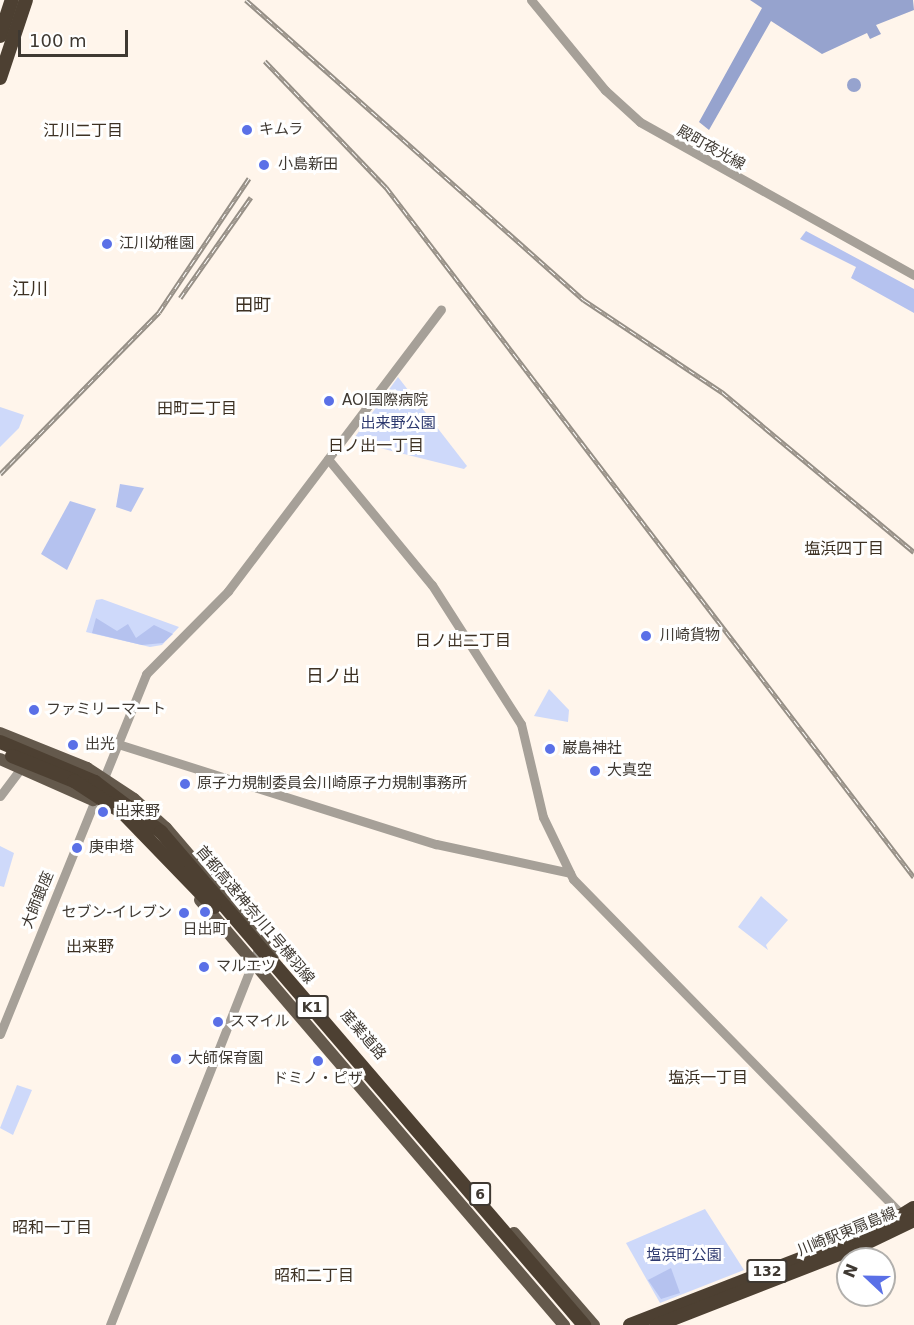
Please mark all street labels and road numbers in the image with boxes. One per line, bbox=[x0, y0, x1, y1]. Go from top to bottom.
street label: 殿町夜光線 bbox=[674, 122, 748, 174]
street label: 首都高速神奈川1号横羽線 bbox=[192, 842, 318, 988]
street label: 大師銀座 bbox=[18, 869, 58, 931]
road number: K1 bbox=[296, 996, 328, 1018]
street label: 産業道路 bbox=[337, 1006, 389, 1064]
road number: 6 bbox=[468, 1183, 492, 1205]
street label: 川崎駅東扇島線 bbox=[795, 1204, 899, 1260]
road number: 132 bbox=[746, 1260, 788, 1282]

